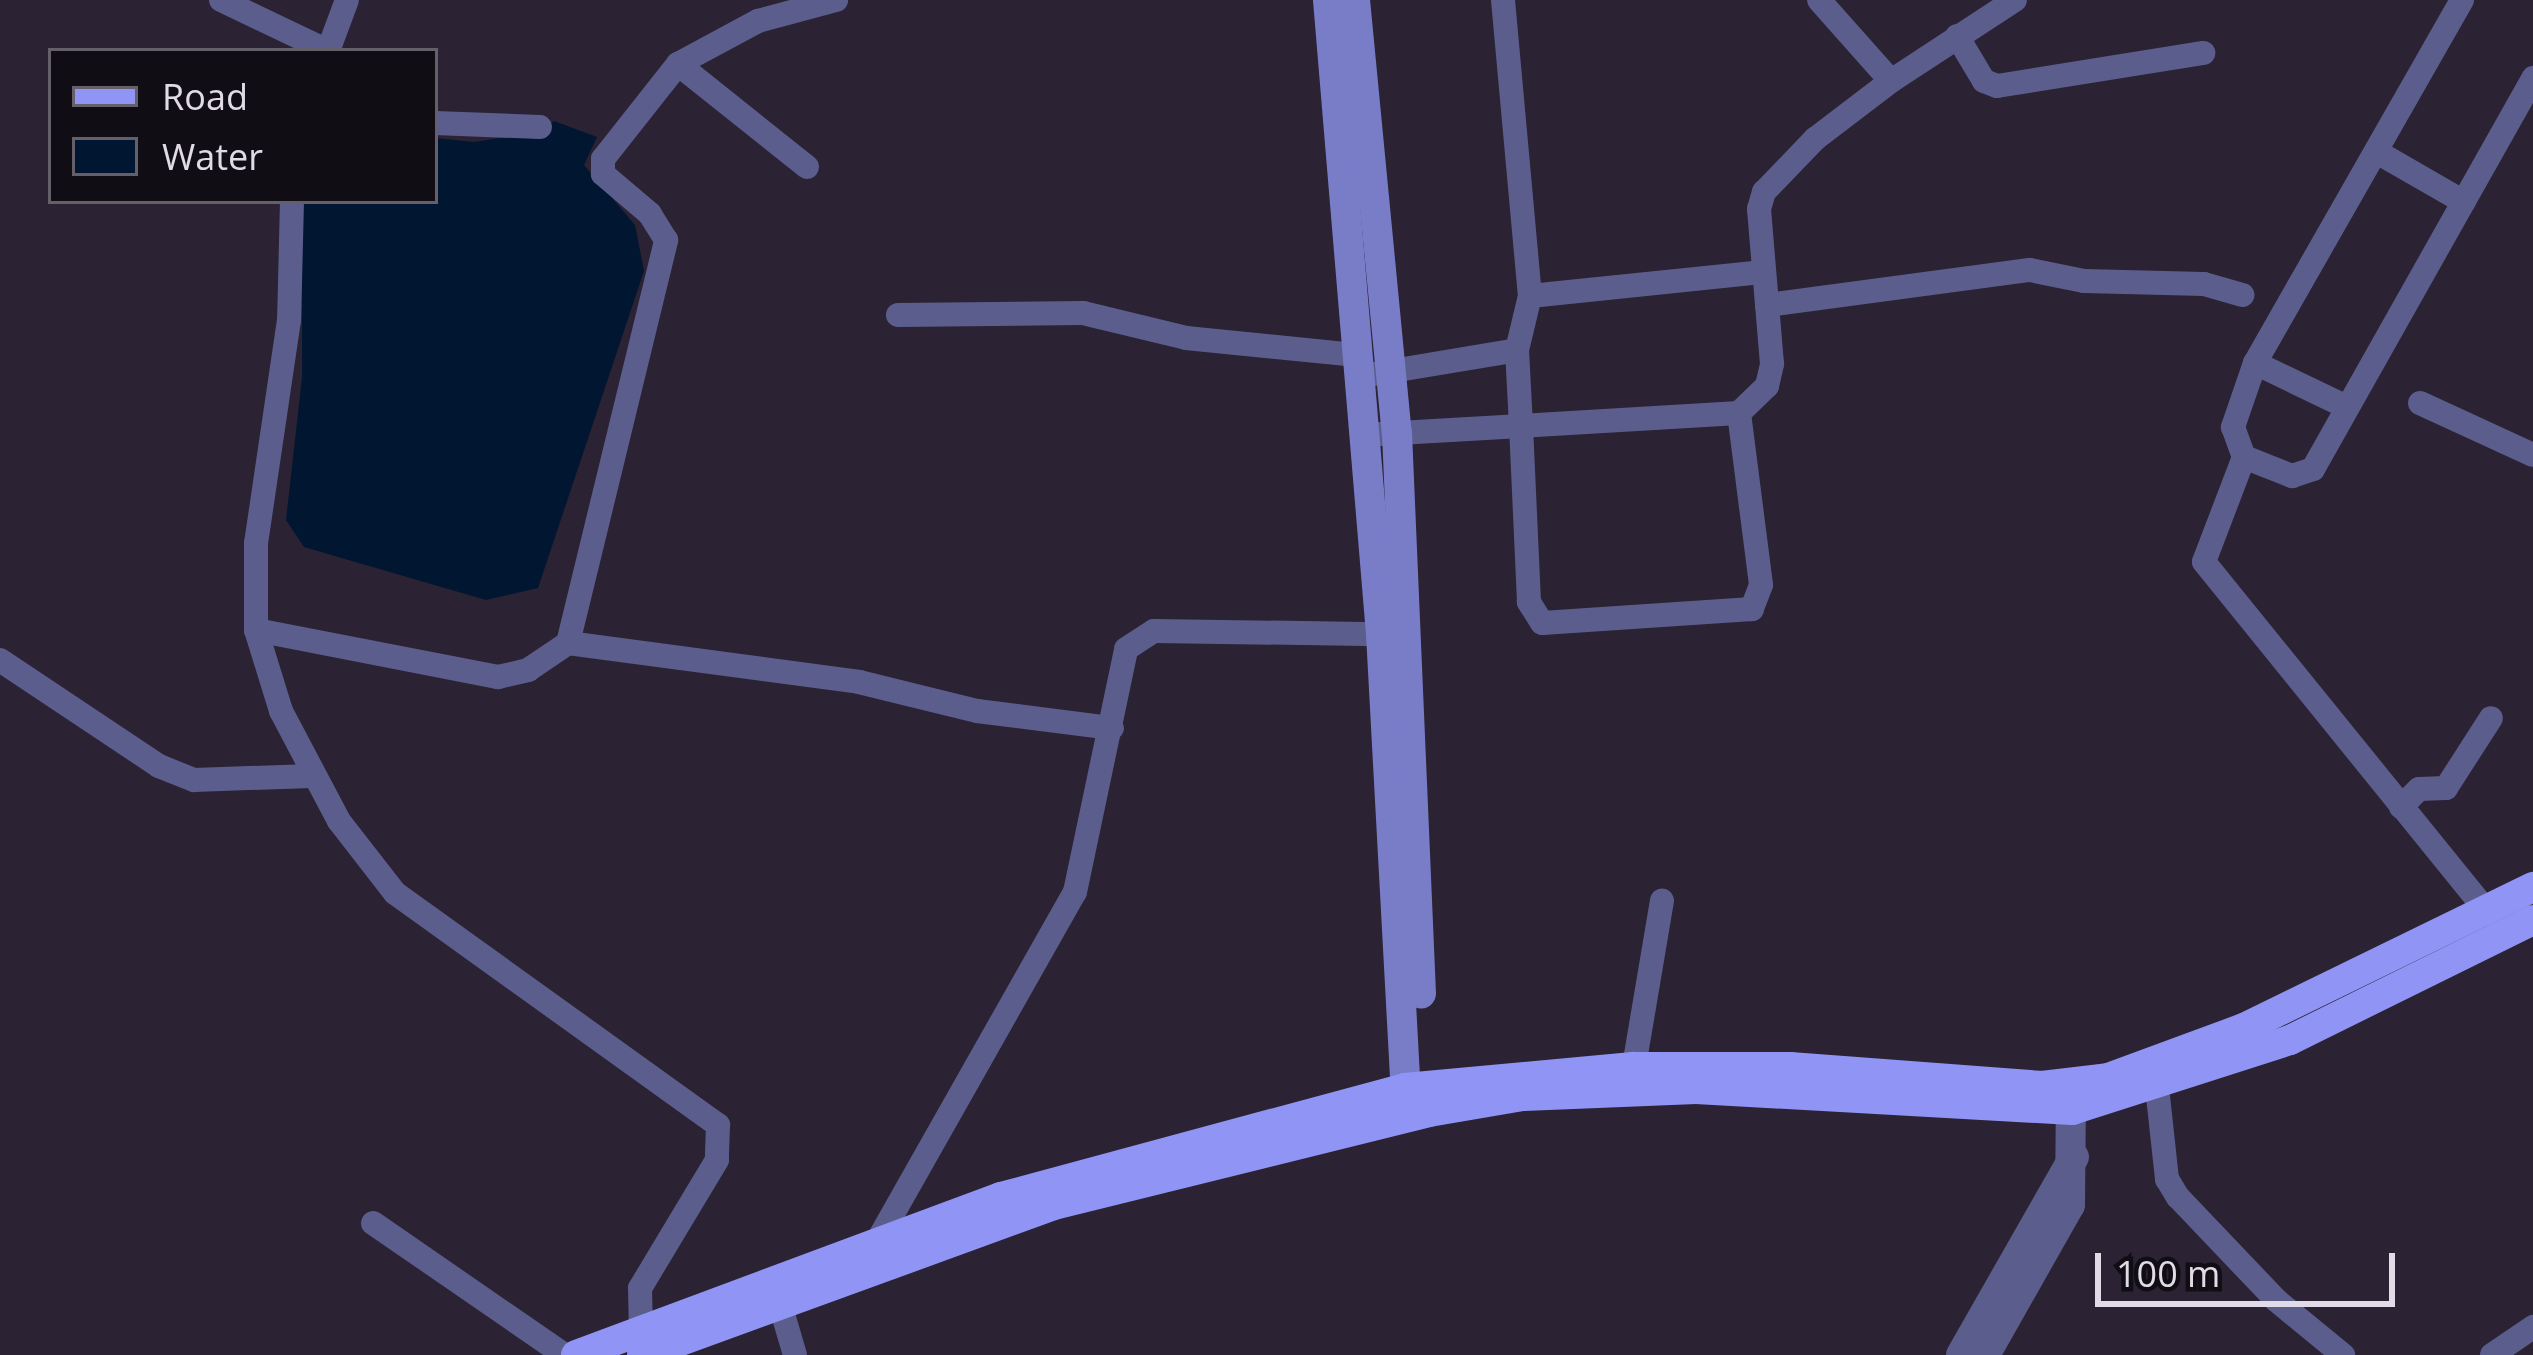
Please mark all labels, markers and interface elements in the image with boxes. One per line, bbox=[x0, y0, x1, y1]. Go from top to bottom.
legend bbox=[48, 48, 438, 204]
text: Road bbox=[162, 72, 248, 121]
text: Water bbox=[162, 132, 263, 181]
scale bar bbox=[2101, 1229, 2401, 1303]
text: 100 m bbox=[2116, 1249, 2220, 1298]

